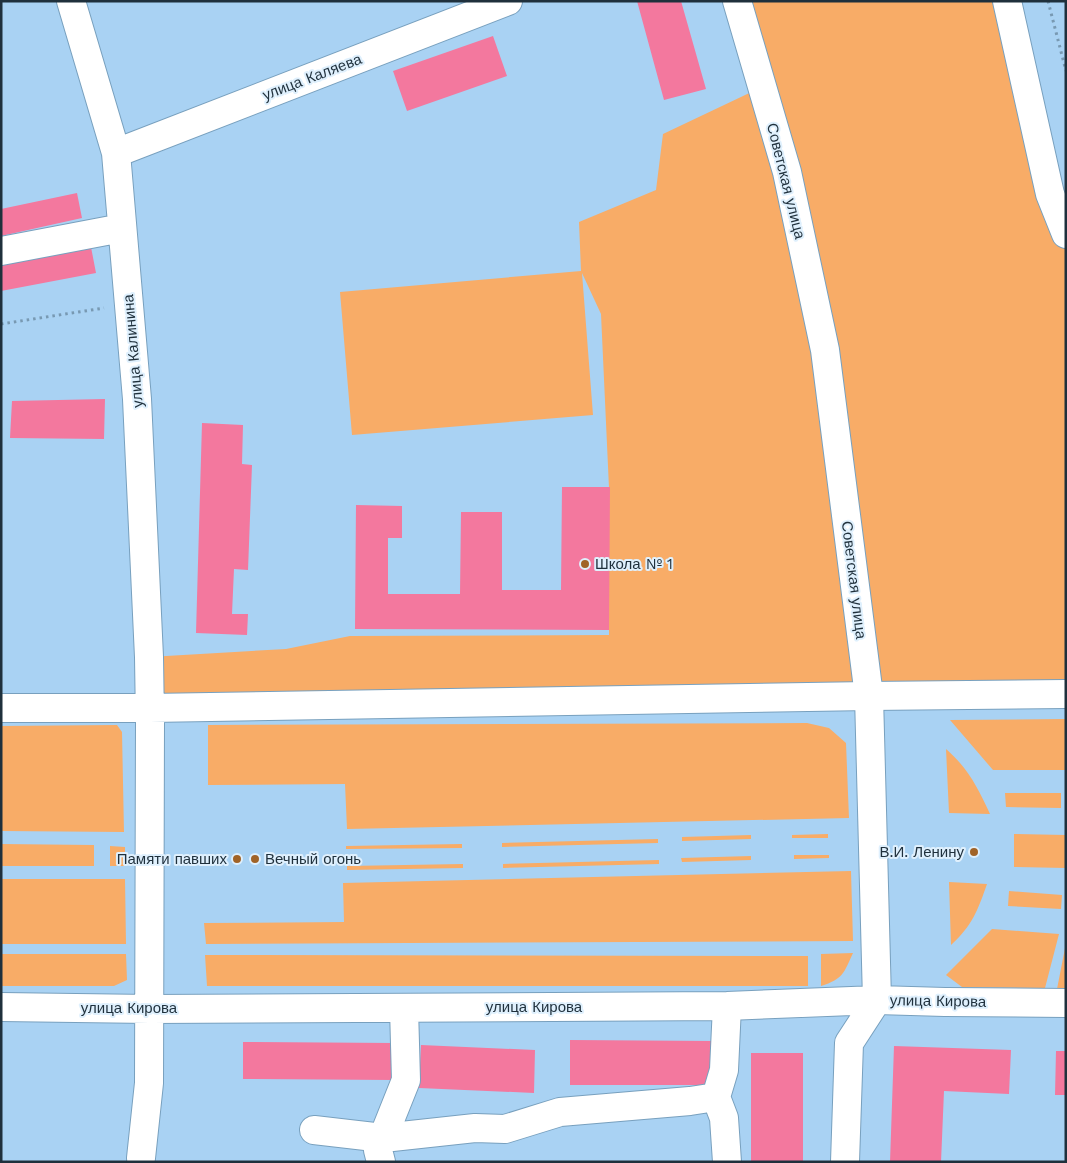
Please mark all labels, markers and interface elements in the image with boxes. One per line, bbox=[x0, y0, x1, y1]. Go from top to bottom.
street label: улица Каляева bbox=[260, 50, 365, 104]
street label: Советская улица bbox=[763, 121, 809, 241]
street label: улица Калинина bbox=[119, 293, 147, 408]
street label: Советская улица bbox=[838, 520, 870, 641]
place label: Школа № 1 bbox=[595, 555, 673, 573]
marker: Школа № 1 bbox=[579, 558, 591, 570]
place label: В.И. Ленину bbox=[879, 843, 964, 861]
marker: В.И. Ленину bbox=[968, 846, 980, 858]
place label: Памяти павших bbox=[117, 850, 227, 868]
place label: Вечный огонь bbox=[265, 850, 361, 868]
marker: Памяти павших bbox=[231, 853, 243, 865]
marker: Вечный огонь bbox=[249, 853, 261, 865]
street label: улица Кирова bbox=[890, 991, 987, 1011]
street label: улица Кирова bbox=[486, 998, 583, 1016]
street label: улица Кирова bbox=[81, 999, 178, 1017]

